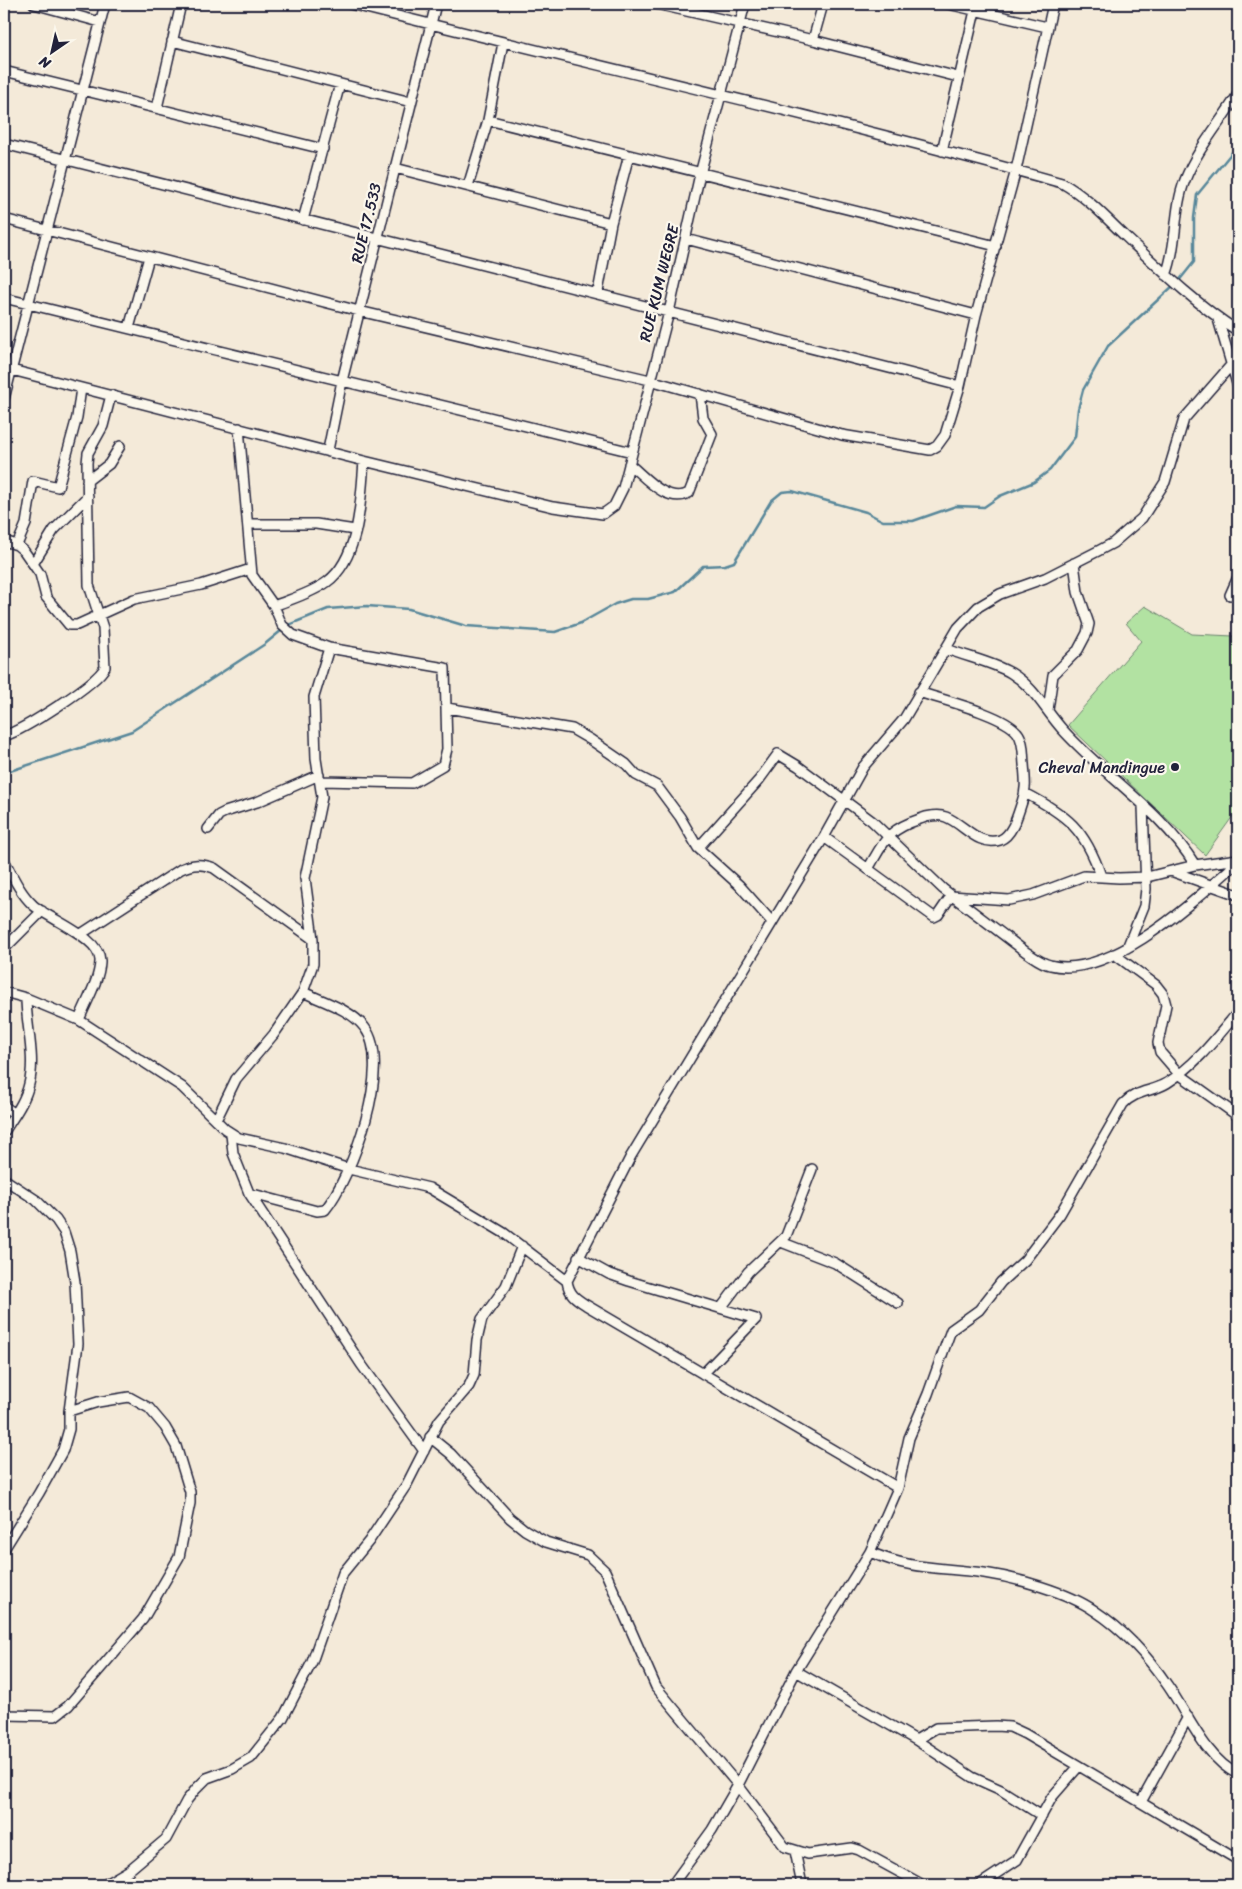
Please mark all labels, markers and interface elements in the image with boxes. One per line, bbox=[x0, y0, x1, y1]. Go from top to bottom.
north arrow bbox=[28, 28, 78, 78]
text: N bbox=[34, 49, 57, 76]
street label: RUE 17.533 bbox=[342, 180, 390, 266]
street label: RUE KUM WEGRE bbox=[630, 220, 688, 345]
place label: Cheval Mandingue bbox=[1039, 753, 1165, 782]
marker: Cheval Mandingue bbox=[1169, 761, 1181, 773]

